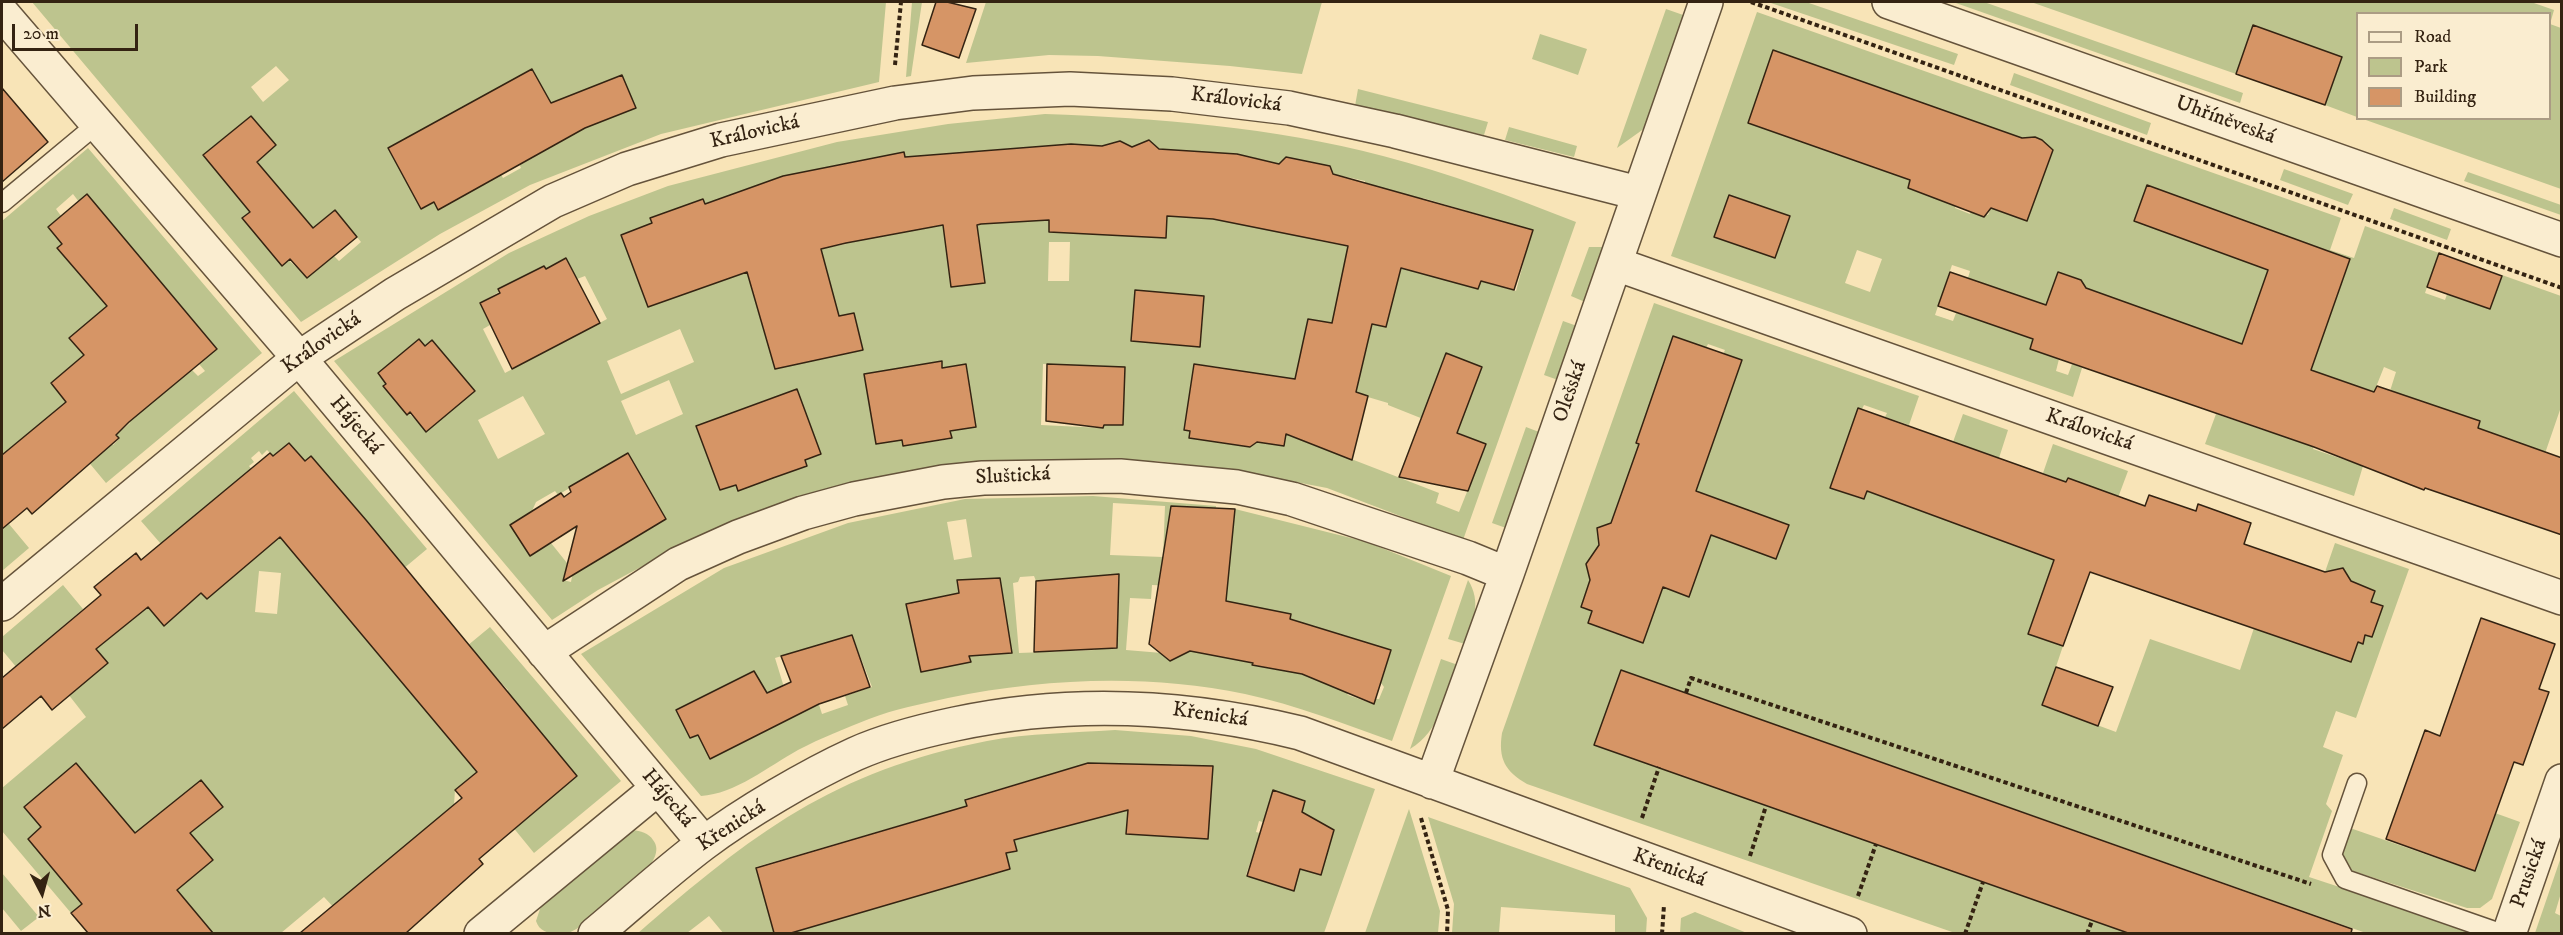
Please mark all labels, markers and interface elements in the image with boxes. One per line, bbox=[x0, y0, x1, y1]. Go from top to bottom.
scale bar bbox=[15, 12, 141, 50]
legend bbox=[2356, 12, 2551, 120]
text: 20 m bbox=[23, 23, 59, 45]
text: Road bbox=[2414, 26, 2451, 48]
text: Park bbox=[2414, 56, 2448, 78]
street label: Královická bbox=[1189, 83, 1283, 119]
text: Building bbox=[2414, 86, 2476, 108]
street label: Uhříněveská bbox=[2172, 91, 2278, 151]
street label: Královická bbox=[708, 110, 802, 156]
street label: Královická bbox=[278, 308, 366, 380]
street label: Olešská bbox=[1549, 358, 1593, 426]
street label: Hájecká bbox=[323, 392, 387, 460]
street label: Královická bbox=[2042, 404, 2136, 458]
street label: Sluštická bbox=[975, 462, 1051, 492]
street label: Křenická bbox=[1171, 698, 1249, 734]
street label: Hájecká bbox=[635, 765, 699, 833]
street label: Křenická bbox=[693, 796, 771, 858]
street label: Prusická bbox=[2507, 836, 2553, 912]
street label: Křenická bbox=[1629, 844, 1709, 894]
north arrow bbox=[12, 863, 72, 923]
text: N bbox=[36, 900, 51, 922]

